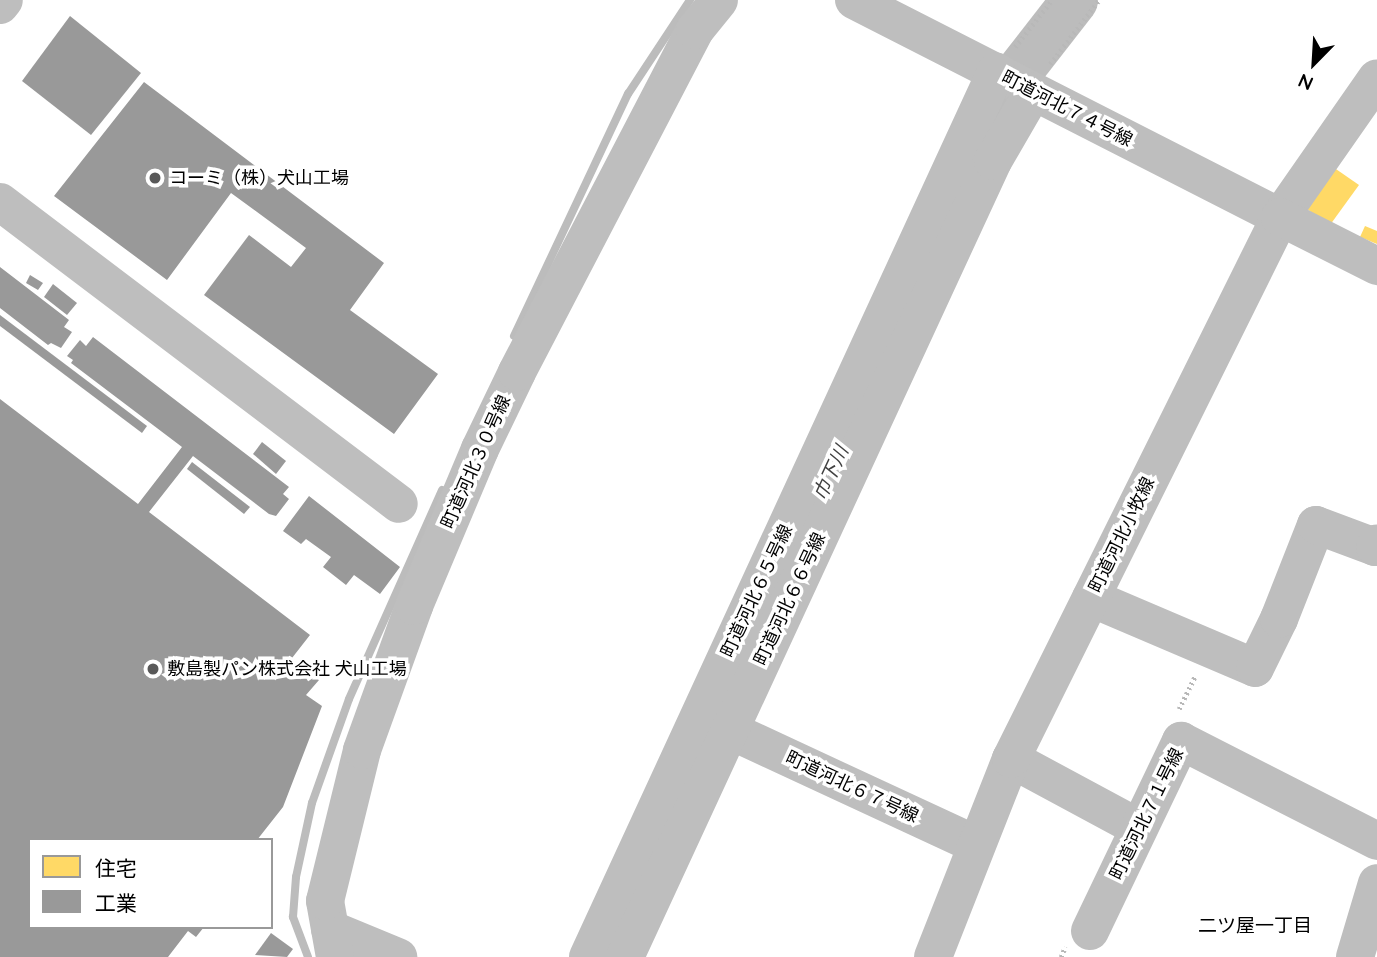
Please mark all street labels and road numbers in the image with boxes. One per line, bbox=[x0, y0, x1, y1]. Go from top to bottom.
street label: 町道河北７４号線 bbox=[998, 67, 1136, 151]
street label: 町道河北３０号線 bbox=[437, 392, 515, 532]
street label: 町道河北小牧線 bbox=[1085, 474, 1159, 596]
street label: 町道河北６５号線 bbox=[717, 521, 797, 661]
street label: 町道河北６６号線 bbox=[750, 529, 830, 669]
street label: 町道河北７１号線 bbox=[1106, 745, 1188, 883]
street label: 町道河北６７号線 bbox=[782, 747, 922, 827]

